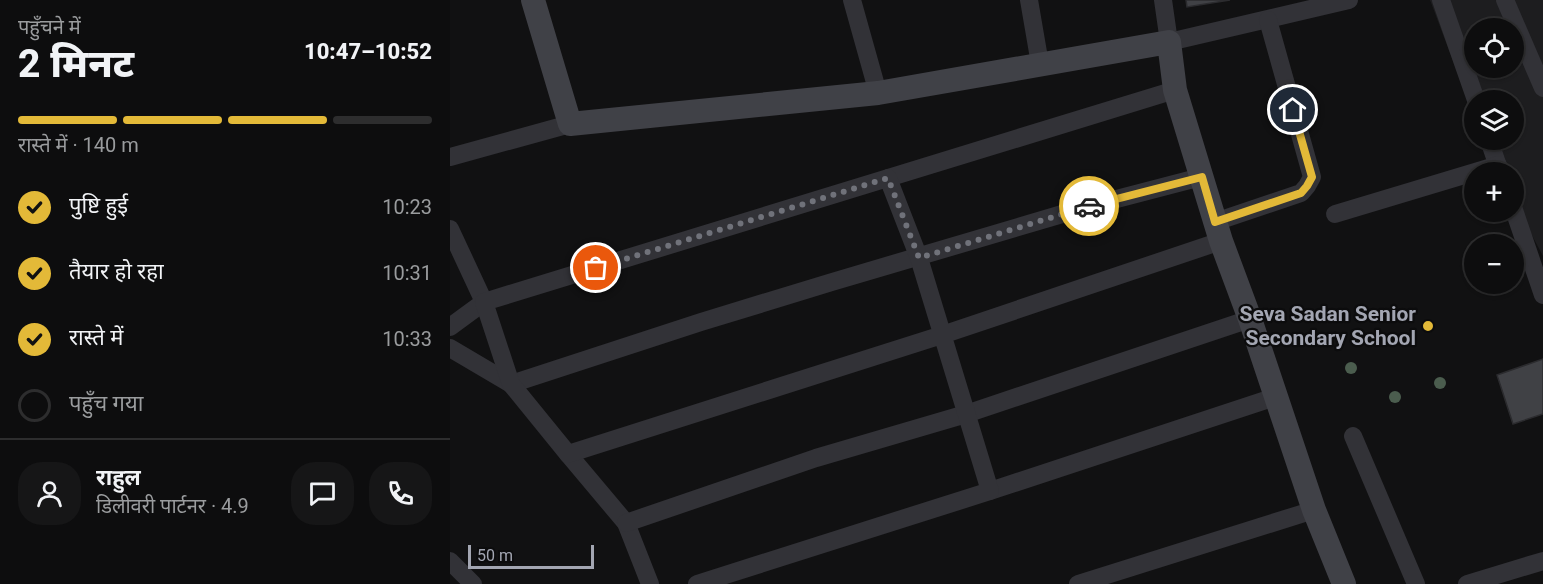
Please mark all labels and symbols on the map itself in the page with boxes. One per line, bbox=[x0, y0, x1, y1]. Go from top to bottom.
pin bbox=[1267, 84, 1318, 135]
courier bbox=[1059, 176, 1119, 236]
pin bbox=[570, 242, 621, 293]
place label: Seva Sadan Senior Secondary School bbox=[1240, 302, 1416, 350]
marker: Seva Sadan Senior Secondary School bbox=[1421, 319, 1435, 333]
scale bar bbox=[468, 542, 594, 570]

